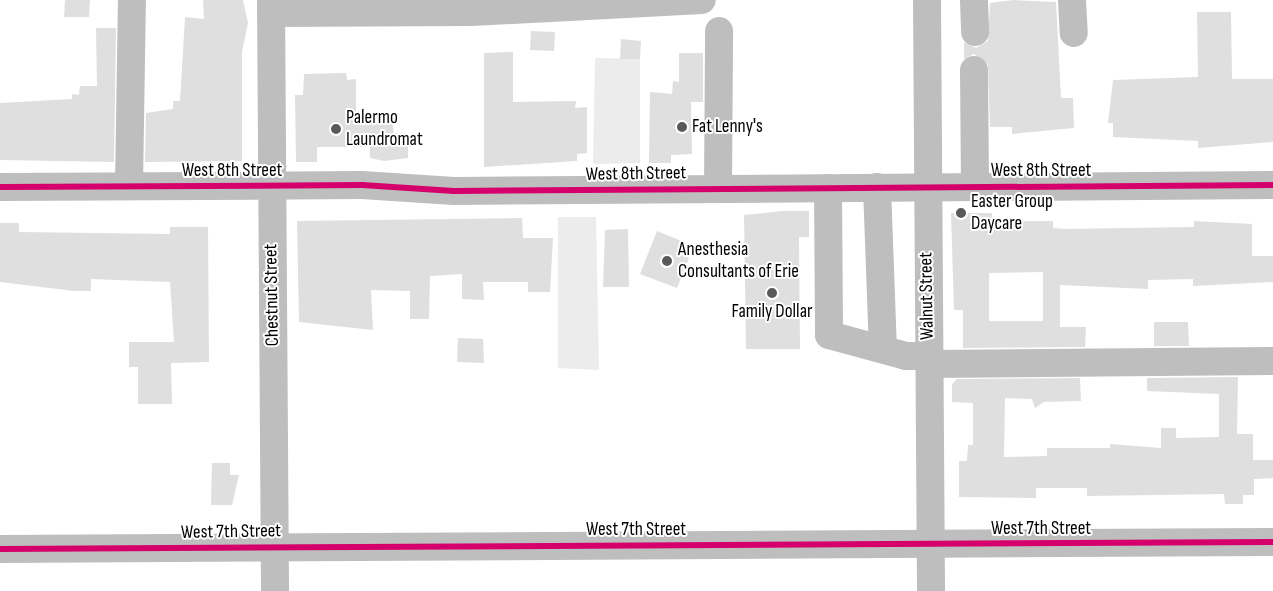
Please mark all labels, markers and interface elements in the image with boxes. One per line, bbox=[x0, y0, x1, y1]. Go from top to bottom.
place label: Palermo Laundromat bbox=[346, 107, 423, 151]
place label: Fat Lenny's bbox=[692, 116, 763, 138]
marker: Fat Lenny's bbox=[676, 121, 688, 133]
marker: Palermo Laundromat bbox=[330, 123, 342, 135]
street label: West 8th Street bbox=[182, 160, 282, 182]
street label: West 8th Street bbox=[991, 160, 1091, 182]
street label: West 8th Street bbox=[585, 162, 687, 186]
place label: Easter Group Daycare bbox=[971, 191, 1053, 235]
marker: Easter Group Daycare bbox=[955, 207, 967, 219]
place label: Anesthesia Consultants of Erie bbox=[678, 239, 799, 283]
street label: Chestnut Street bbox=[260, 244, 284, 346]
street label: Walnut Street bbox=[915, 252, 939, 340]
marker: Anesthesia Consultants of Erie bbox=[660, 254, 674, 268]
marker: Family Dollar bbox=[766, 287, 778, 299]
place label: Family Dollar bbox=[732, 301, 812, 323]
street label: West 7th Street bbox=[991, 518, 1091, 540]
street label: West 7th Street bbox=[586, 519, 686, 541]
street label: West 7th Street bbox=[181, 520, 281, 544]

